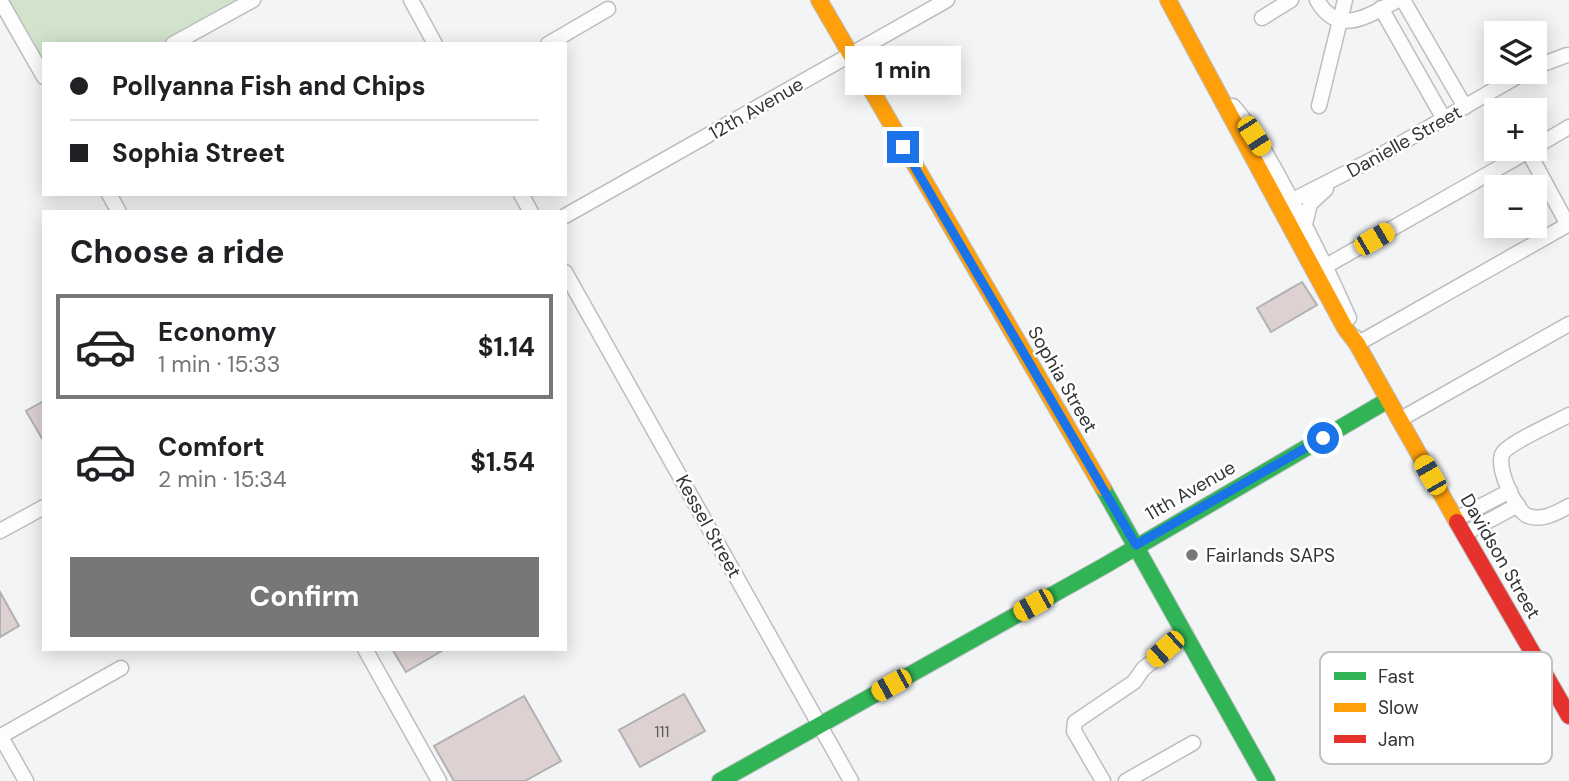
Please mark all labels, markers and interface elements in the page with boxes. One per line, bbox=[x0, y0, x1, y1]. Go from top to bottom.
map controls bbox=[1484, 21, 1547, 238]
button: layers bbox=[1484, 21, 1547, 84]
callout: 1 min bbox=[845, 46, 961, 94]
text: 1 min bbox=[875, 55, 931, 85]
text: Pollyanna Fish and Chips bbox=[112, 69, 426, 103]
street label: 12th Avenue bbox=[705, 71, 808, 145]
button: + bbox=[1484, 98, 1547, 161]
street label: Danielle Street bbox=[1342, 100, 1466, 183]
car bbox=[1234, 113, 1275, 159]
route end bbox=[887, 131, 919, 163]
text: Sophia Street bbox=[112, 136, 285, 170]
button: − bbox=[1484, 175, 1547, 238]
car bbox=[1351, 219, 1398, 259]
text: Choose a ride bbox=[70, 231, 285, 273]
icon: car bbox=[74, 315, 137, 378]
text: Economy bbox=[158, 315, 276, 349]
street label: Sophia Street bbox=[1022, 322, 1103, 437]
text: $1.14 bbox=[478, 330, 535, 364]
text: 1 min · 15:33 bbox=[158, 349, 280, 379]
route start bbox=[1307, 422, 1339, 454]
icon: car bbox=[74, 430, 137, 493]
text: Comfort bbox=[158, 430, 264, 464]
text: $1.54 bbox=[470, 445, 535, 479]
car bbox=[1411, 452, 1450, 498]
street label: 11th Avenue bbox=[1141, 455, 1240, 526]
text: 2 min · 15:34 bbox=[158, 464, 287, 494]
street label: Kessel Street bbox=[670, 470, 747, 582]
street label: Davidson Street bbox=[1455, 489, 1546, 623]
place label: Fairlands SAPS bbox=[1206, 543, 1335, 568]
marker: Fairlands SAPS bbox=[1184, 547, 1200, 563]
button: Confirm bbox=[70, 557, 539, 637]
car bbox=[1010, 586, 1057, 624]
car bbox=[1143, 627, 1188, 671]
legend bbox=[1320, 652, 1552, 764]
text: Fast bbox=[1378, 664, 1414, 689]
car bbox=[868, 666, 915, 704]
text: Slow bbox=[1378, 695, 1419, 720]
house number: 111 bbox=[655, 721, 669, 742]
text: Jam bbox=[1378, 727, 1415, 752]

